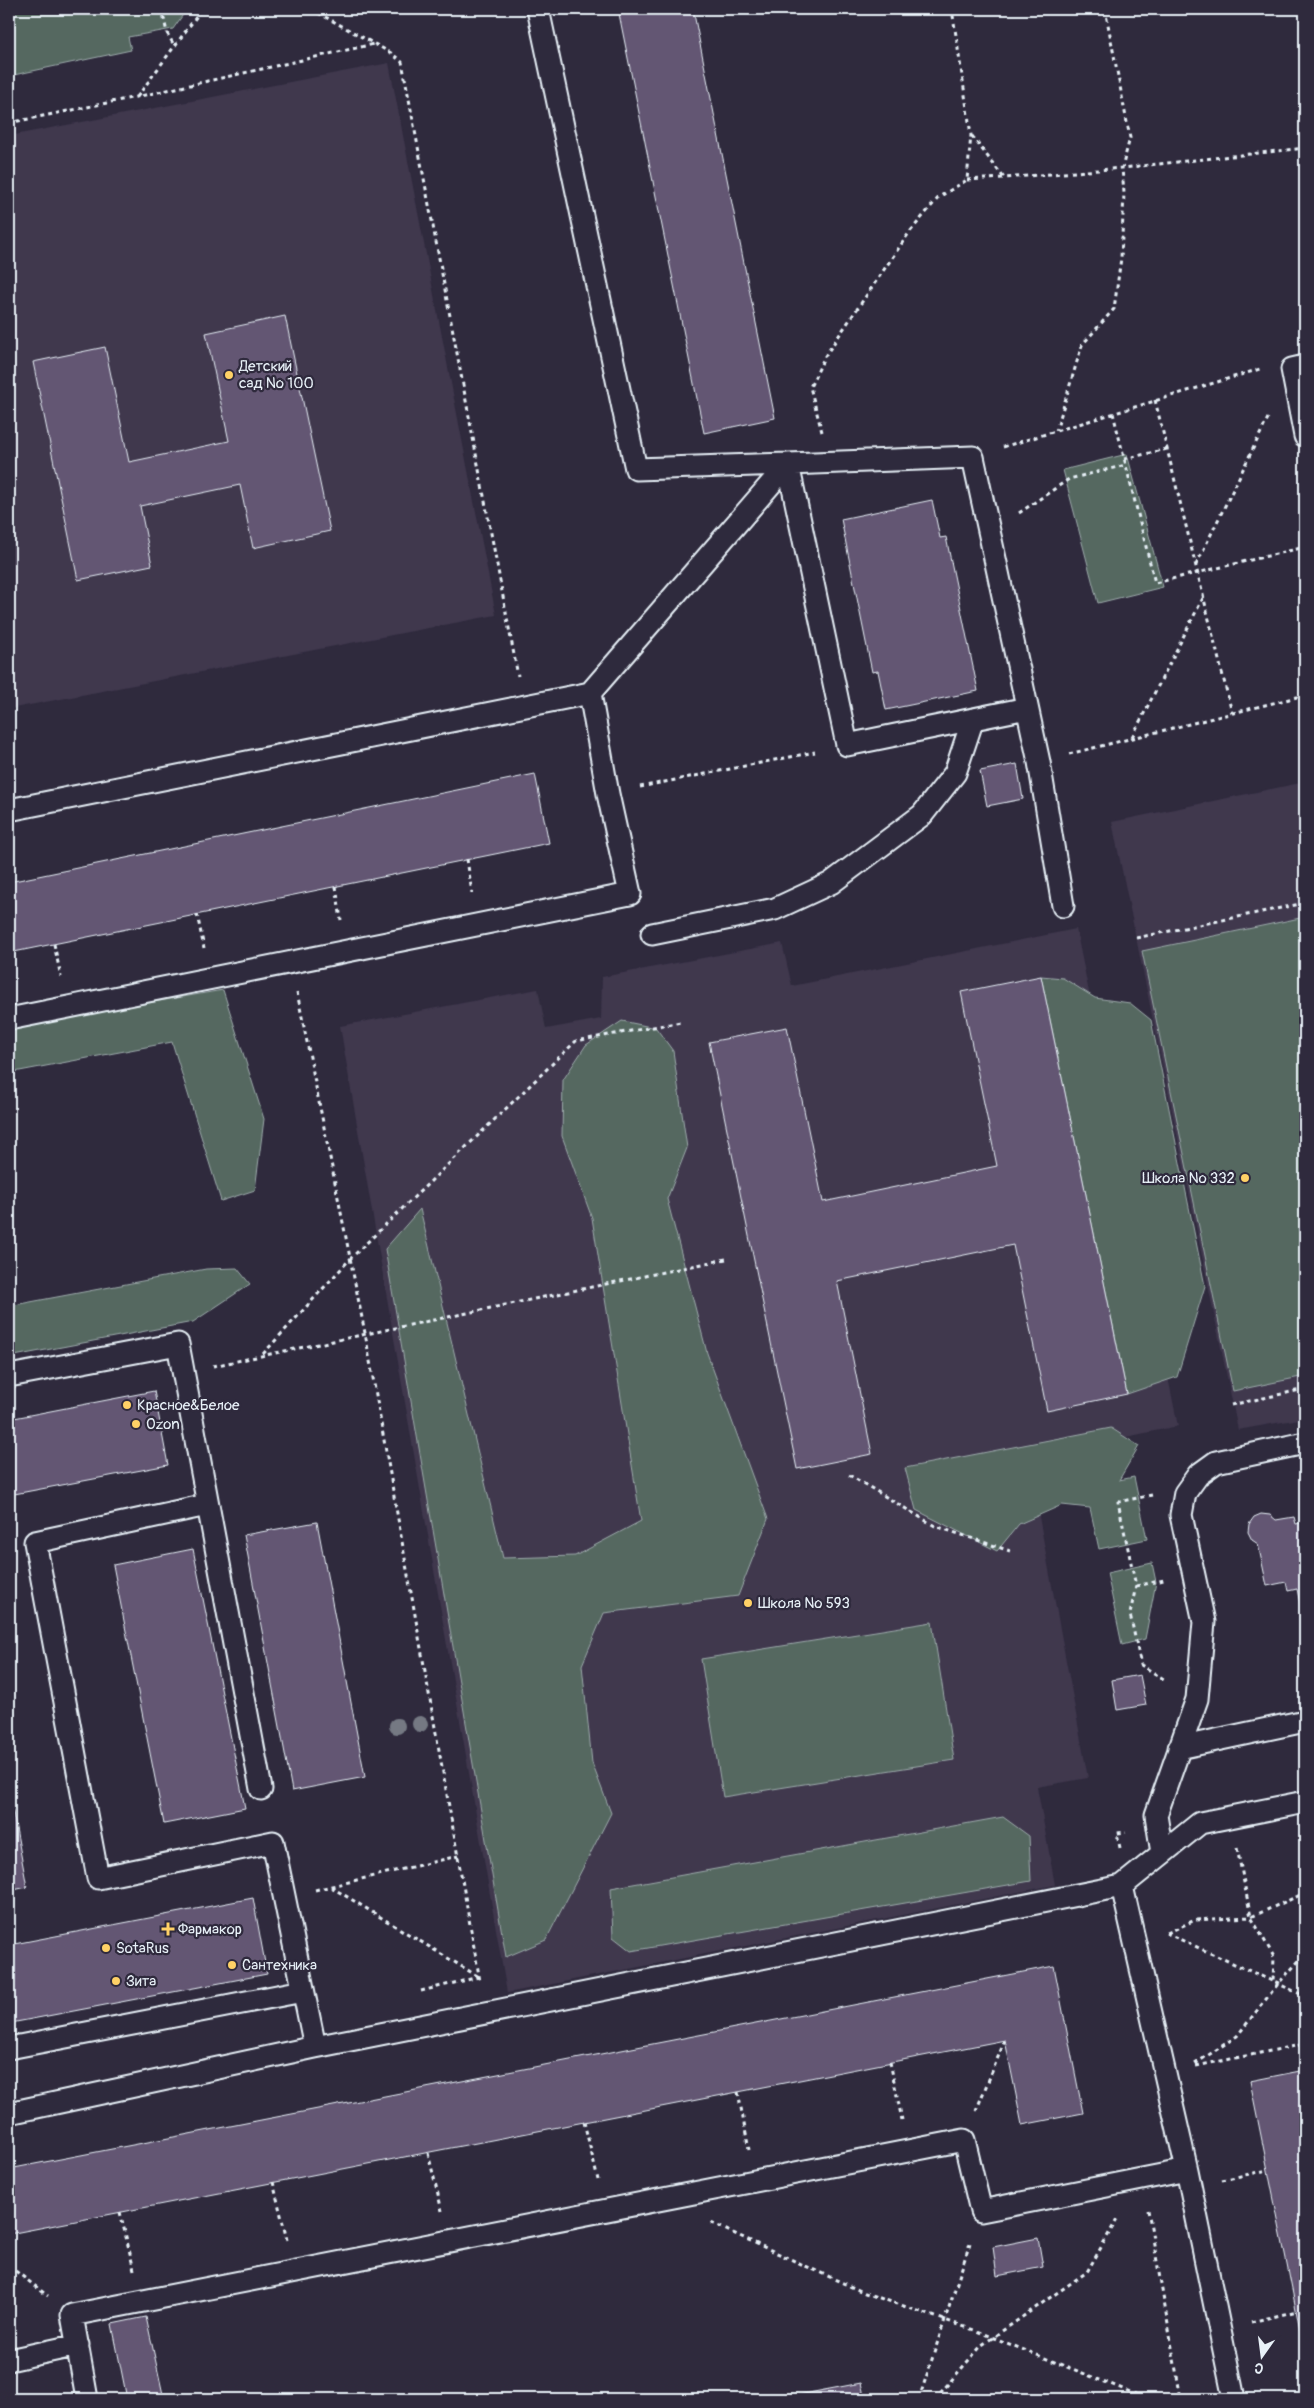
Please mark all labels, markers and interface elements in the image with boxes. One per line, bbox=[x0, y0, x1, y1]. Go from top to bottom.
place label: Детский сад № 100 bbox=[238, 357, 314, 393]
marker: Детский сад № 100 bbox=[223, 369, 235, 381]
place label: Школа № 332 bbox=[1142, 1169, 1235, 1188]
marker: Школа № 332 bbox=[1239, 1172, 1251, 1184]
place label: Красное&Белое bbox=[137, 1396, 240, 1415]
marker: Красное&Белое bbox=[121, 1399, 133, 1411]
place label: Ozon bbox=[146, 1415, 180, 1434]
marker: Ozon bbox=[130, 1418, 142, 1430]
place label: Школа № 593 bbox=[758, 1594, 850, 1613]
marker: Школа № 593 bbox=[742, 1597, 754, 1609]
place label: Фармакор bbox=[178, 1920, 242, 1939]
marker: Фармакор bbox=[162, 1923, 174, 1935]
place label: SotaRus bbox=[116, 1939, 169, 1958]
marker: SotaRus bbox=[100, 1942, 112, 1954]
place label: Сантехника bbox=[242, 1956, 317, 1975]
marker: Сантехника bbox=[226, 1959, 238, 1971]
place label: Зита bbox=[126, 1972, 156, 1991]
marker: Зита bbox=[110, 1975, 122, 1987]
north arrow bbox=[1236, 2330, 1286, 2380]
text: С bbox=[1252, 2359, 1265, 2377]

